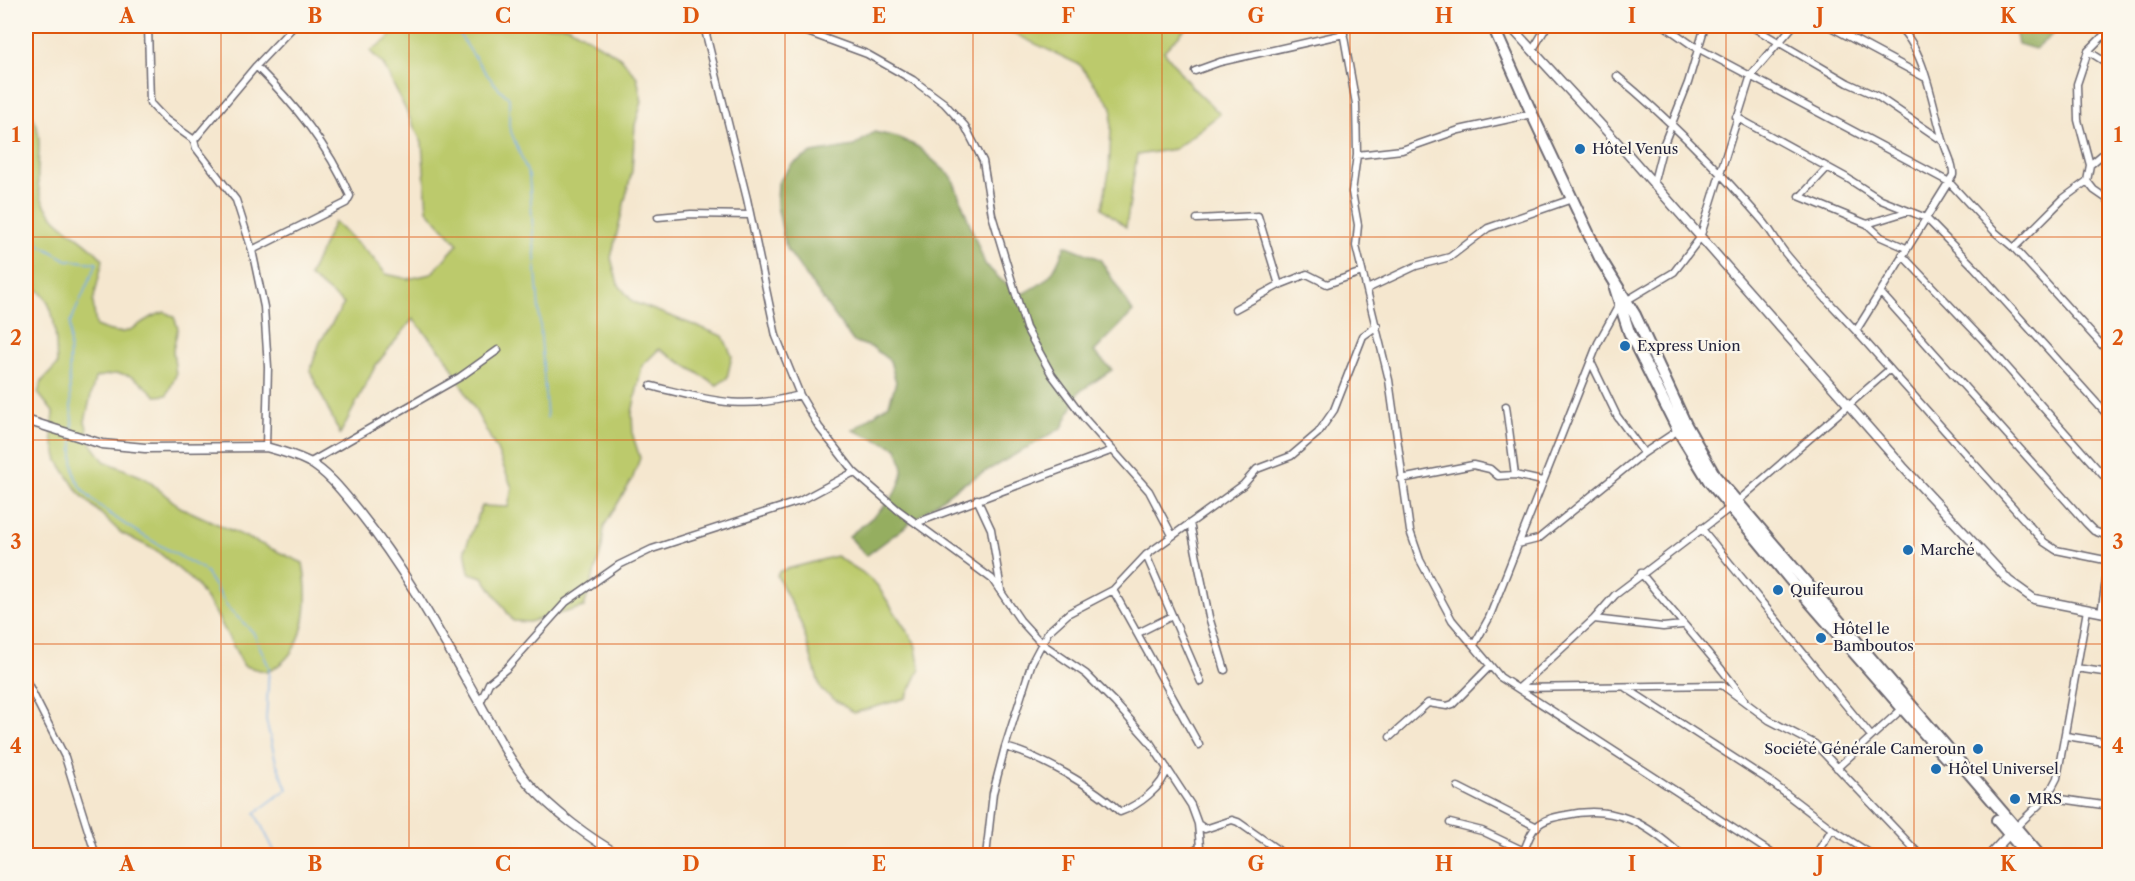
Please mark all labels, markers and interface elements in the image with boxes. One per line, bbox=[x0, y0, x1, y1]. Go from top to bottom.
text: A bbox=[118, 4, 135, 28]
text: B bbox=[308, 4, 323, 28]
text: C bbox=[495, 4, 511, 28]
text: D bbox=[682, 4, 700, 28]
text: E bbox=[872, 4, 886, 28]
text: F bbox=[1061, 4, 1075, 28]
text: G bbox=[1248, 4, 1265, 28]
text: H bbox=[1435, 4, 1453, 28]
text: I bbox=[1628, 4, 1636, 28]
text: J bbox=[1812, 4, 1824, 28]
text: K bbox=[2000, 4, 2017, 28]
text: 1 bbox=[12, 123, 21, 147]
text: 1 bbox=[2114, 123, 2123, 147]
place label: Hôtel Venus bbox=[1592, 139, 1678, 158]
marker: Hôtel Venus bbox=[1573, 142, 1587, 156]
text: 2 bbox=[10, 326, 22, 350]
text: 2 bbox=[2112, 326, 2124, 350]
place label: Express Union bbox=[1637, 336, 1741, 355]
marker: Express Union bbox=[1618, 339, 1632, 353]
text: 3 bbox=[10, 530, 22, 554]
text: 3 bbox=[2112, 530, 2124, 554]
place label: Marché bbox=[1920, 540, 1975, 559]
marker: Marché bbox=[1901, 543, 1915, 557]
place label: Quifeurou bbox=[1790, 580, 1864, 599]
marker: Quifeurou bbox=[1771, 583, 1785, 597]
place label: Hôtel le Bamboutos bbox=[1833, 619, 1914, 655]
marker: Hôtel le Bamboutos bbox=[1814, 631, 1828, 645]
text: 4 bbox=[10, 734, 22, 758]
text: 4 bbox=[2112, 734, 2124, 758]
place label: Société Générale Cameroun bbox=[1764, 739, 1967, 758]
marker: Société Générale Cameroun bbox=[1971, 742, 1985, 756]
place label: Hôtel Universel bbox=[1948, 759, 2059, 778]
marker: Hôtel Universel bbox=[1929, 762, 1943, 776]
place label: MRS bbox=[2027, 789, 2062, 808]
marker: MRS bbox=[2008, 792, 2022, 806]
text: A bbox=[118, 852, 135, 876]
text: B bbox=[308, 852, 323, 876]
text: C bbox=[495, 852, 511, 876]
text: D bbox=[682, 852, 700, 876]
text: E bbox=[872, 852, 886, 876]
text: F bbox=[1061, 852, 1075, 876]
text: G bbox=[1248, 852, 1265, 876]
text: H bbox=[1435, 852, 1453, 876]
text: I bbox=[1628, 852, 1636, 876]
text: J bbox=[1812, 852, 1824, 876]
text: K bbox=[2000, 852, 2017, 876]

